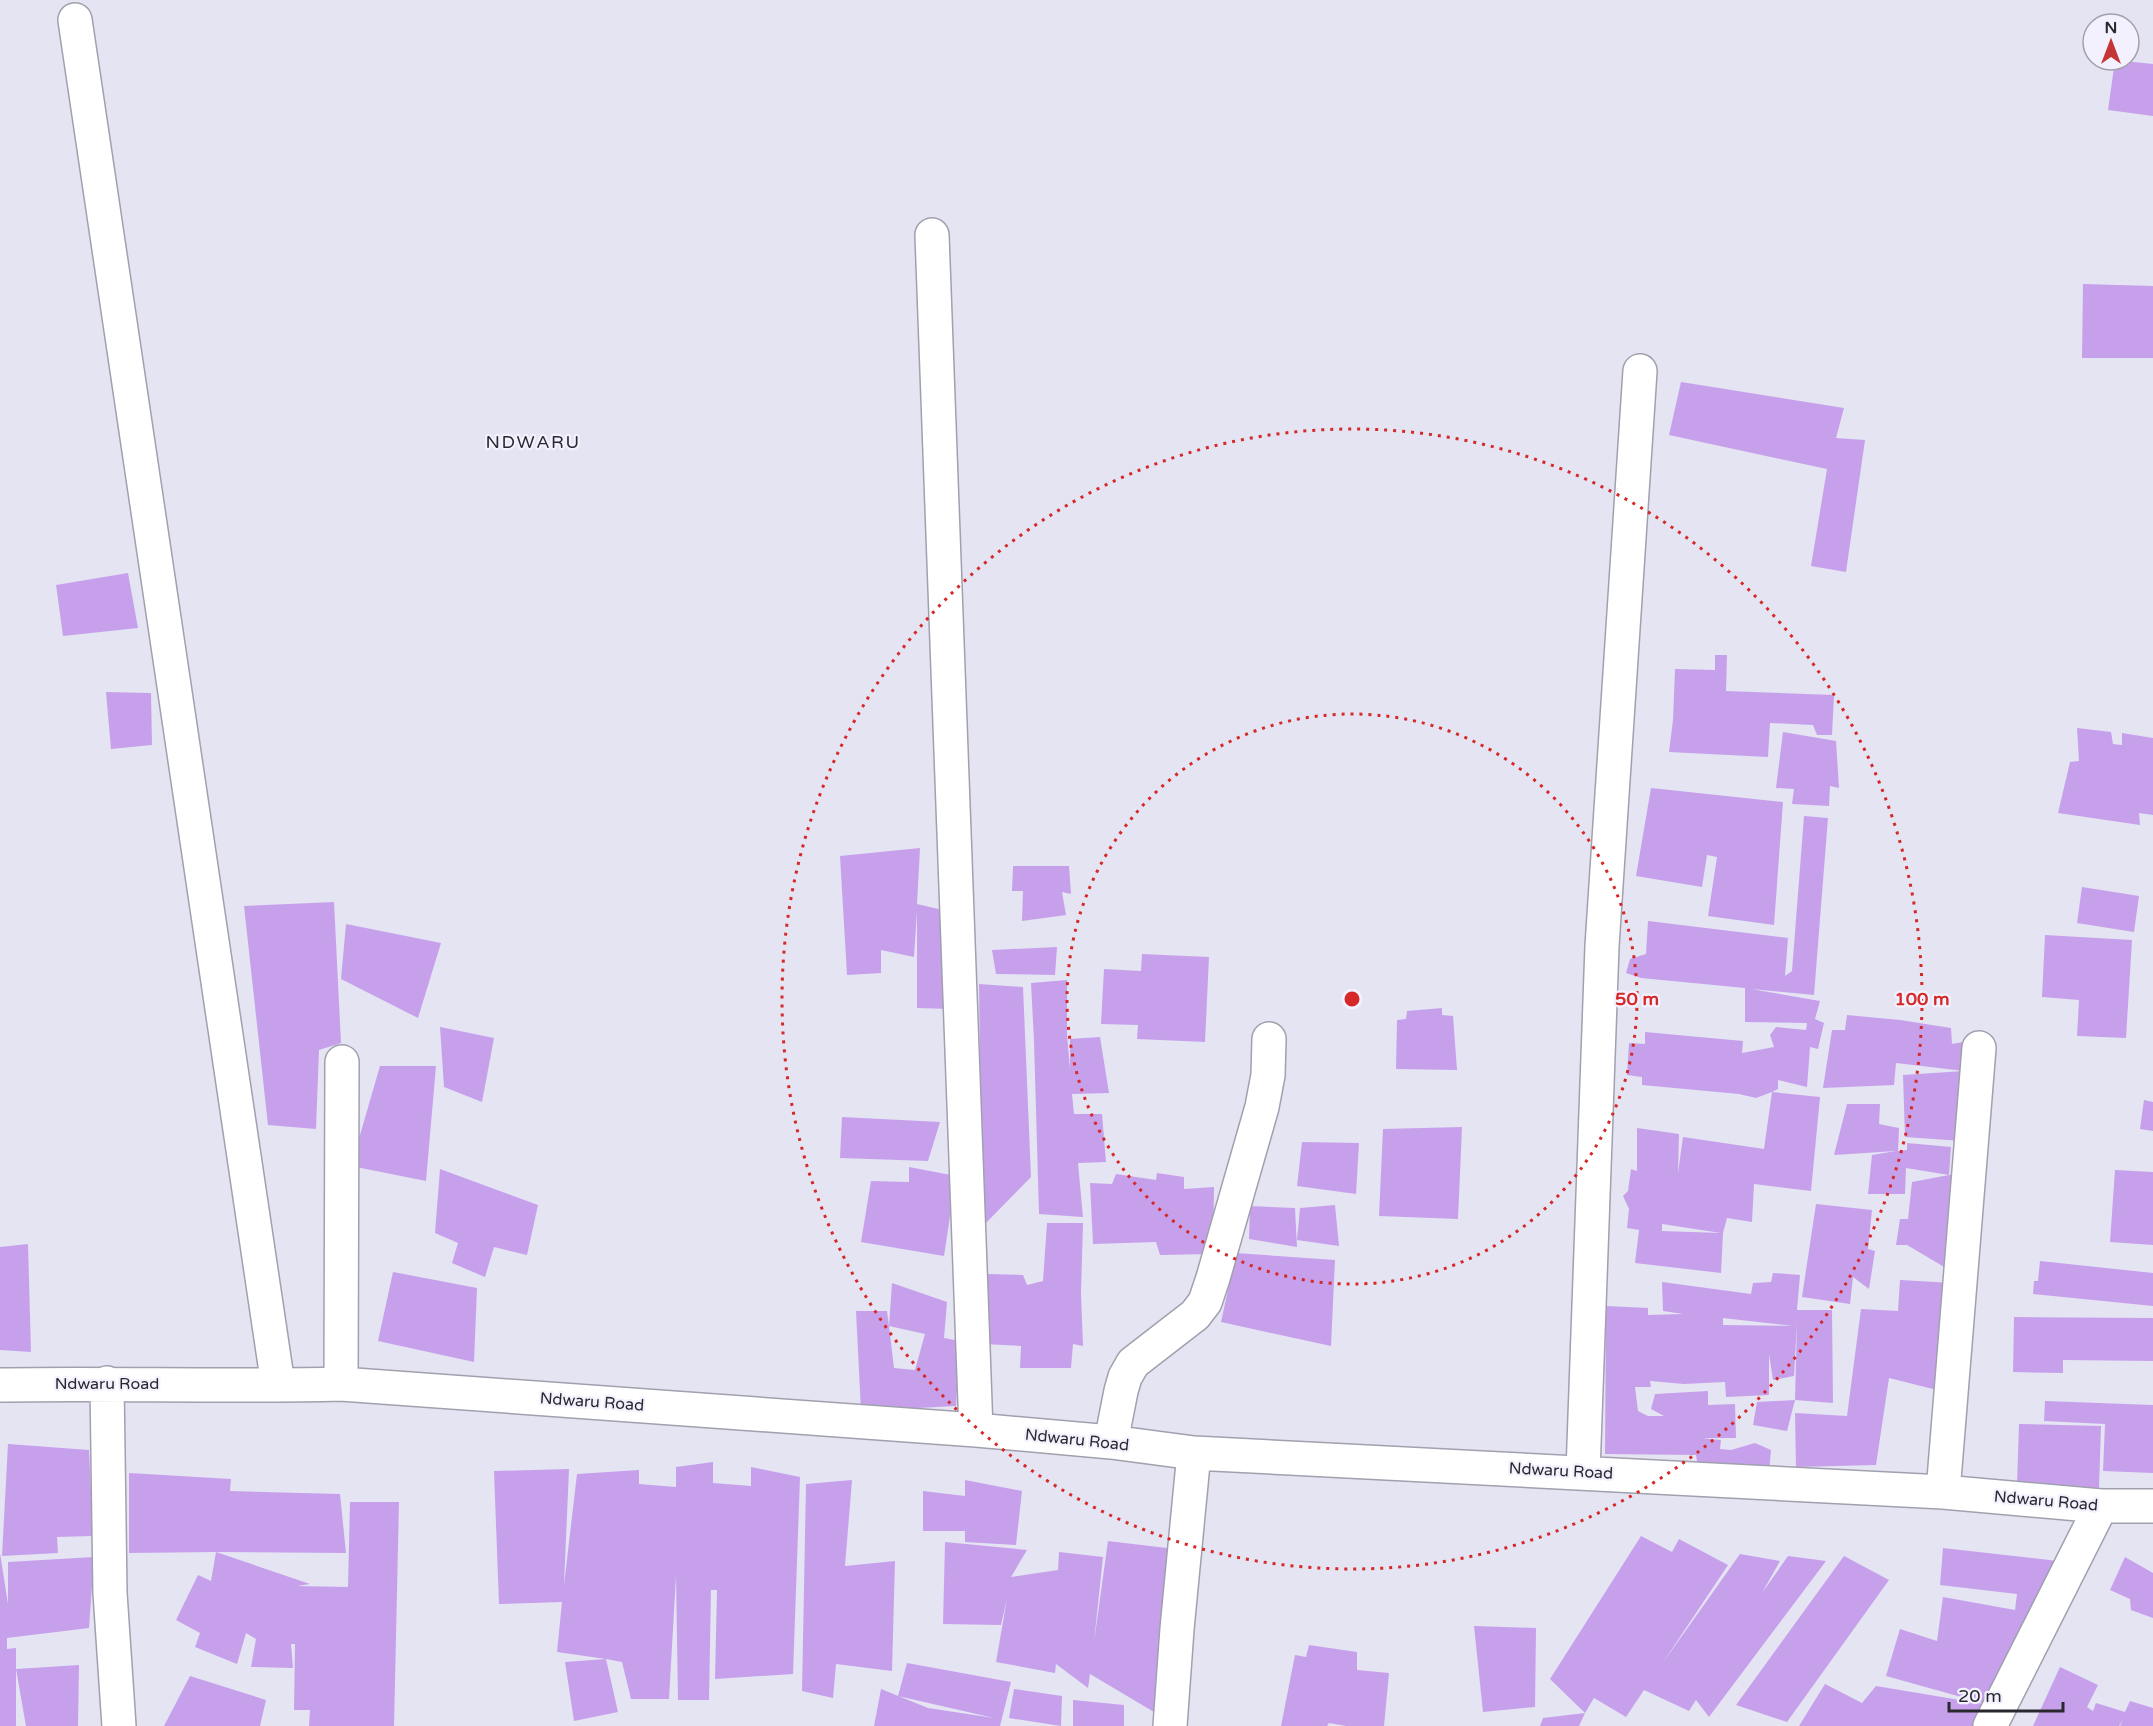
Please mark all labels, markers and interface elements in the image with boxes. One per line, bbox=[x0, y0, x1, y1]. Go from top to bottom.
north arrow bbox=[2081, 12, 2141, 72]
text: N bbox=[2105, 18, 2117, 38]
district label: NDWARU bbox=[485, 431, 581, 453]
text: 50 m bbox=[1615, 988, 1659, 1010]
text: 100 m bbox=[1894, 988, 1950, 1010]
centre of rings bbox=[1342, 989, 1362, 1009]
street label: Ndwaru Road bbox=[55, 1374, 159, 1394]
street label: Ndwaru Road bbox=[539, 1388, 645, 1416]
street label: Ndwaru Road bbox=[1024, 1425, 1130, 1455]
street label: Ndwaru Road bbox=[1508, 1458, 1614, 1484]
street label: Ndwaru Road bbox=[1993, 1486, 2099, 1516]
scale bar bbox=[1949, 1675, 2063, 1713]
text: 20 m bbox=[1958, 1685, 2002, 1707]

